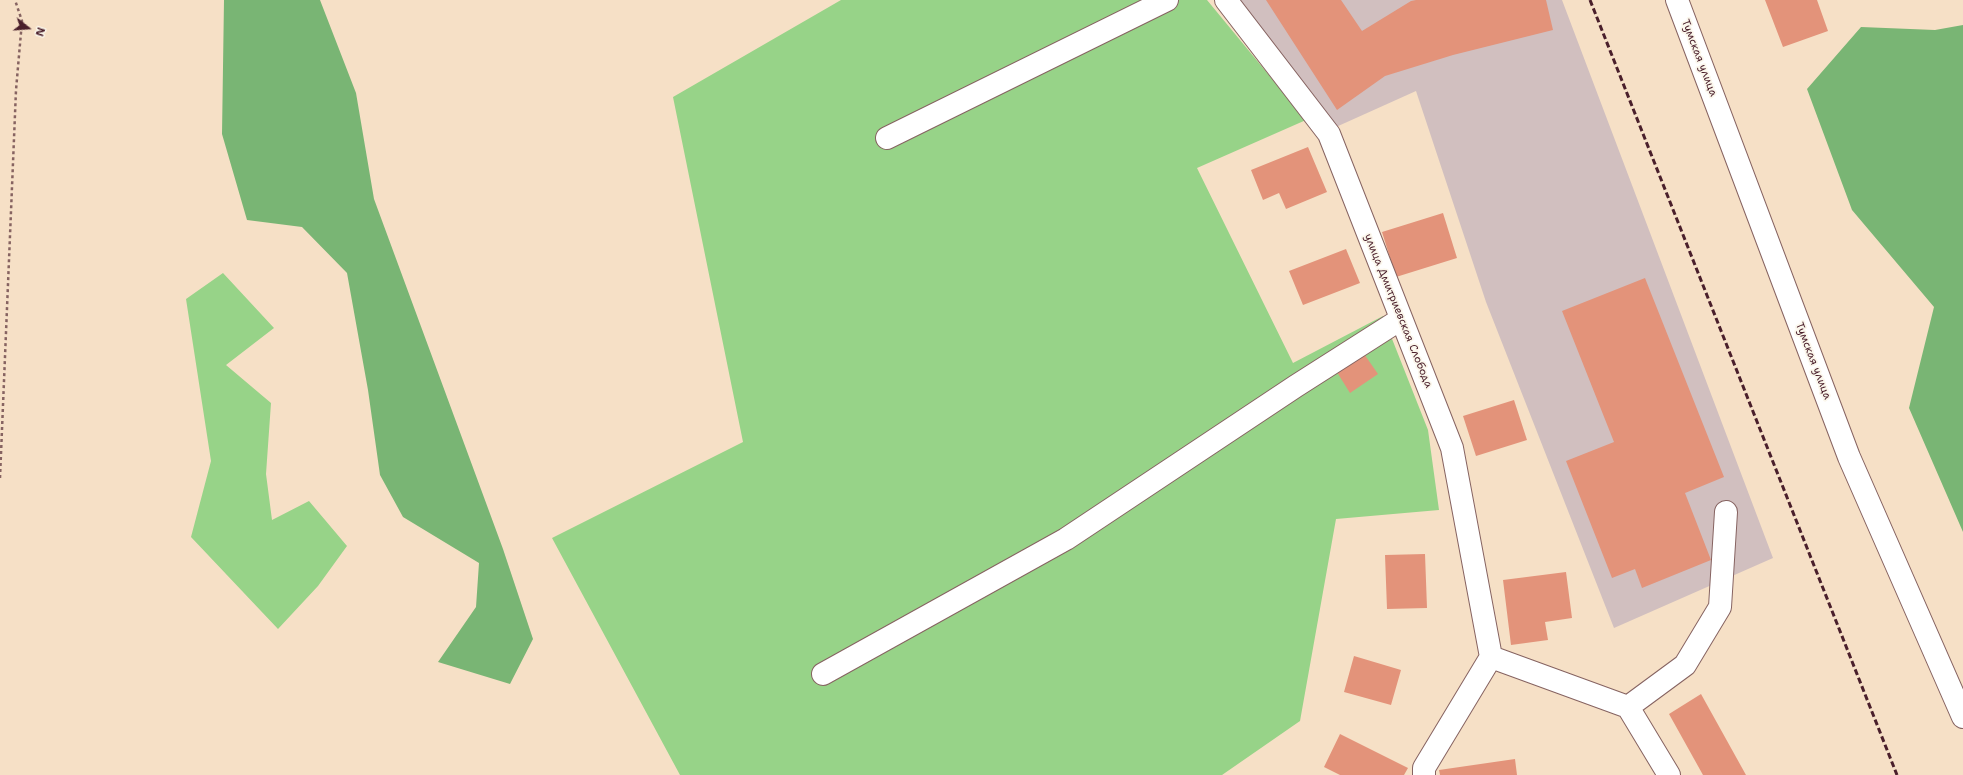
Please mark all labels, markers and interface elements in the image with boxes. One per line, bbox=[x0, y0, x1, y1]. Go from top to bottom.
north arrow bbox=[8, 8, 48, 48]
street label: Тумская улица bbox=[1678, 18, 1720, 98]
text: N bbox=[32, 25, 48, 38]
street label: улица Дмитриевская Слобода bbox=[1361, 232, 1435, 390]
street label: Тумская улица bbox=[1792, 321, 1834, 401]

